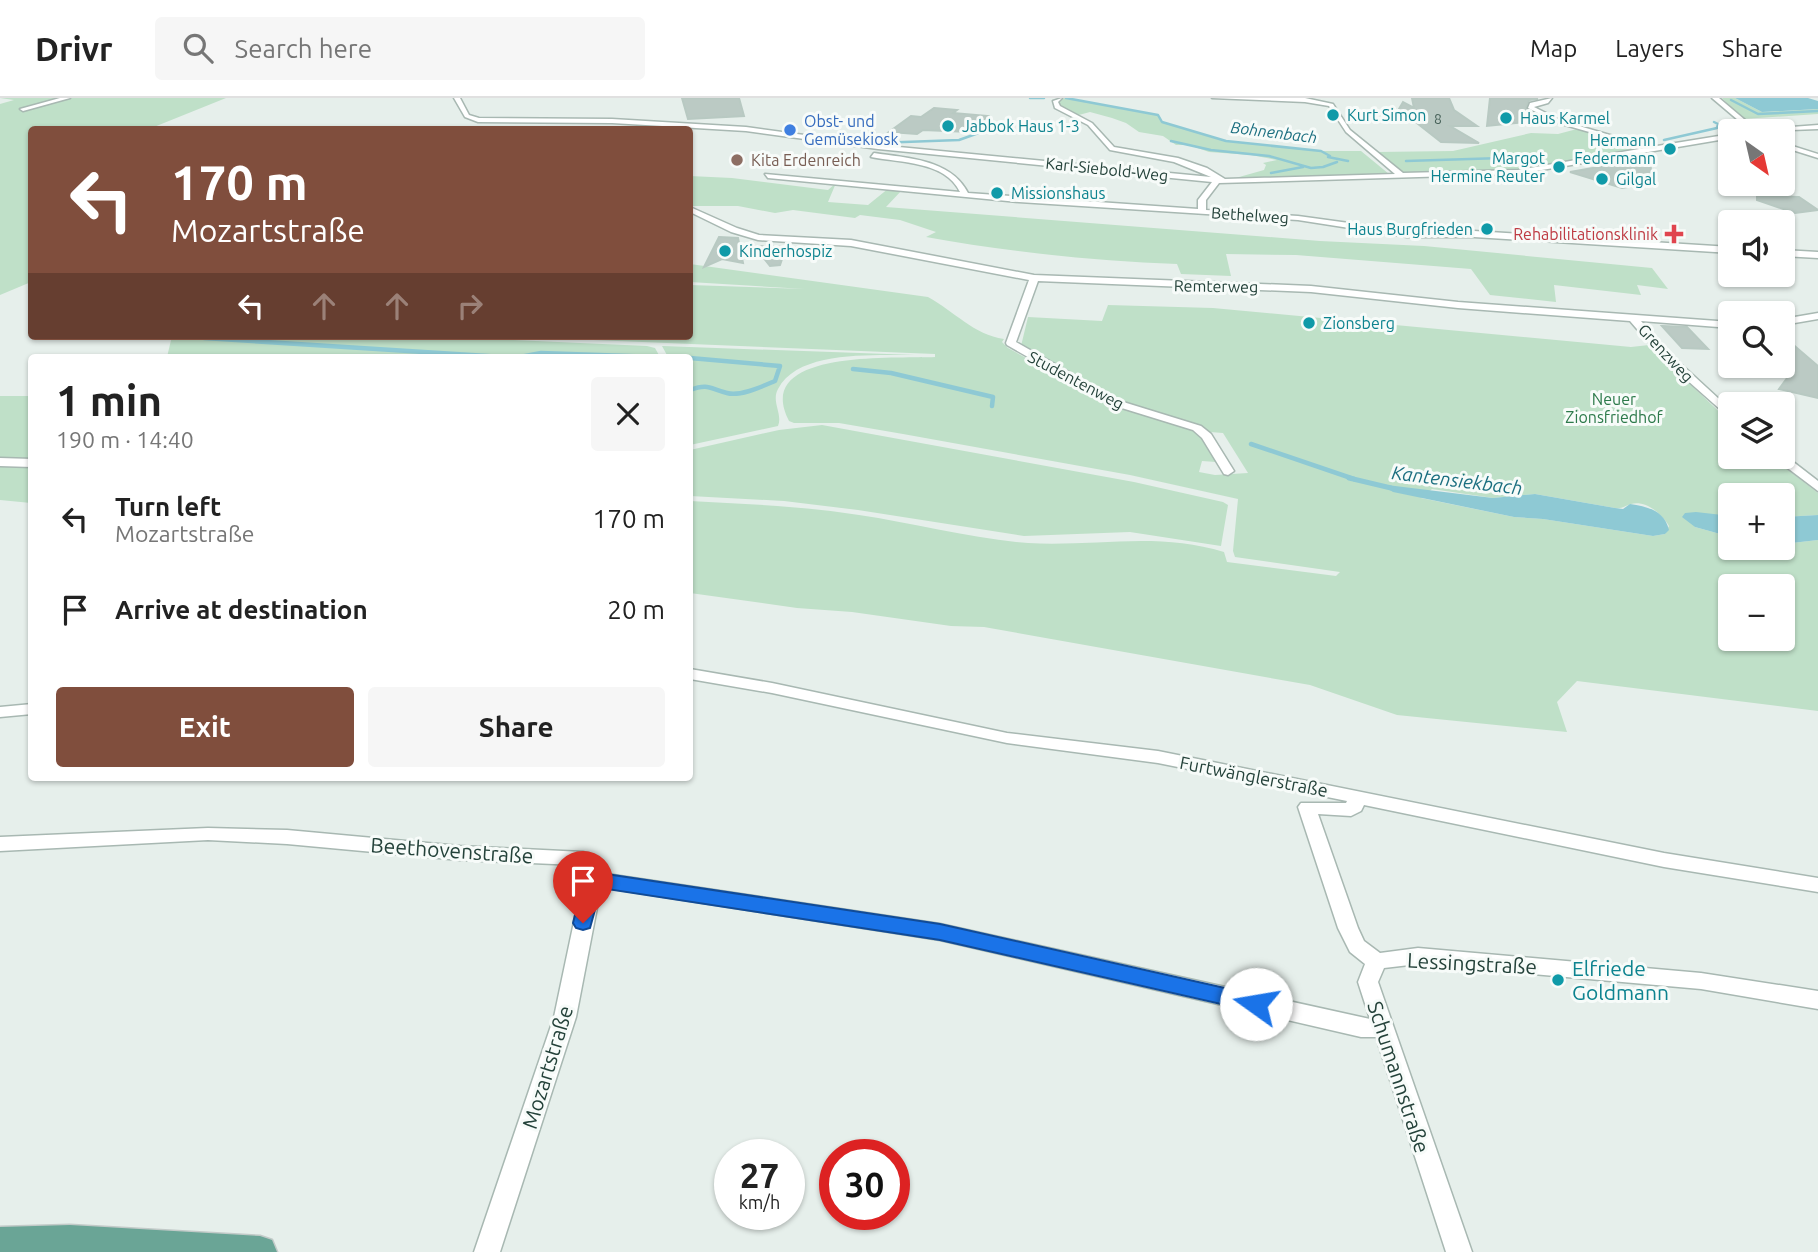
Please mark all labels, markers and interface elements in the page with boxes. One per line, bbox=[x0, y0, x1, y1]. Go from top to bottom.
search box bbox=[155, 17, 645, 80]
icon: search bbox=[179, 29, 217, 67]
text: Drivr bbox=[35, 30, 113, 67]
text: Search here bbox=[235, 34, 372, 63]
text: Map bbox=[1530, 35, 1577, 62]
text: Layers bbox=[1615, 35, 1684, 62]
text: Share bbox=[1722, 35, 1783, 62]
place label: Kurt Simon bbox=[1347, 106, 1426, 124]
marker: Kurt Simon bbox=[1325, 107, 1341, 123]
place label: Haus Karmel bbox=[1520, 109, 1610, 127]
marker: Haus Karmel bbox=[1498, 110, 1514, 126]
house number: 8 bbox=[1434, 111, 1442, 127]
place label: Obst- und Gemüsekiosk bbox=[804, 112, 899, 148]
place label: Jabbok Haus 1-3 bbox=[962, 117, 1080, 135]
marker: Jabbok Haus 1-3 bbox=[940, 118, 956, 134]
water label: Bohnenbach bbox=[1230, 118, 1318, 146]
north arrow bbox=[1718, 119, 1796, 196]
map controls bbox=[1718, 119, 1795, 651]
marker: Obst- und Gemüsekiosk bbox=[782, 122, 798, 138]
place label: Hermann Federmann bbox=[1574, 131, 1656, 167]
marker: Hermann Federmann bbox=[1662, 141, 1678, 157]
place label: Margot Hermine Reuter bbox=[1431, 149, 1546, 185]
place label: Kita Erdenreich bbox=[751, 151, 861, 169]
marker: Kita Erdenreich bbox=[729, 152, 745, 168]
icon: left bbox=[56, 154, 147, 245]
text: 170 m bbox=[171, 154, 308, 209]
street label: Karl-Siebold-Weg bbox=[1045, 154, 1169, 184]
marker: Margot Hermine Reuter bbox=[1551, 159, 1567, 175]
place label: Gilgal bbox=[1616, 170, 1656, 188]
marker: Gilgal bbox=[1594, 171, 1610, 187]
place label: Missionshaus bbox=[1011, 184, 1106, 202]
marker: Missionshaus bbox=[989, 185, 1005, 201]
street label: Bethelweg bbox=[1211, 203, 1289, 227]
button: sound bbox=[1718, 210, 1795, 287]
text: Mozartstraße bbox=[171, 212, 365, 248]
place label: Haus Burgfrieden bbox=[1347, 220, 1473, 238]
marker: Haus Burgfrieden bbox=[1479, 221, 1495, 237]
marker: Rehabilitationsklinik bbox=[1664, 224, 1684, 244]
place label: Rehabilitationsklinik bbox=[1513, 225, 1658, 243]
place label: Kinderhospiz bbox=[739, 242, 832, 260]
marker: Kinderhospiz bbox=[717, 243, 733, 259]
street label: Remterweg bbox=[1174, 276, 1258, 296]
icon: left bbox=[232, 287, 270, 325]
icon: ahead bbox=[305, 287, 343, 325]
icon: ahead bbox=[378, 287, 416, 325]
icon: right bbox=[451, 287, 489, 325]
button: search bbox=[1718, 301, 1795, 378]
place label: Zionsberg bbox=[1323, 314, 1395, 332]
marker: Zionsberg bbox=[1301, 315, 1317, 331]
street label: Grenzweg bbox=[1635, 320, 1697, 386]
street label: Studentenweg bbox=[1025, 347, 1127, 413]
text: 1 min bbox=[56, 377, 162, 424]
button: close bbox=[591, 377, 665, 451]
park label: Neuer Zionsfriedhof bbox=[1565, 390, 1664, 426]
button: layers bbox=[1718, 392, 1795, 469]
text: 190 m · 14:40 bbox=[56, 427, 194, 452]
water label: Kantensiekbach bbox=[1390, 461, 1524, 499]
button: + bbox=[1718, 483, 1795, 560]
text: Turn left bbox=[115, 492, 221, 521]
icon: left bbox=[56, 500, 94, 538]
text: 170 m bbox=[593, 504, 665, 533]
text: Mozartstraße bbox=[115, 521, 254, 546]
button: − bbox=[1718, 574, 1795, 651]
icon: arrive bbox=[56, 591, 94, 629]
text: Arrive at destination bbox=[115, 595, 368, 624]
text: 20 m bbox=[607, 595, 665, 624]
button: Exit bbox=[56, 687, 354, 767]
button: Share bbox=[368, 687, 665, 767]
street label: Furtwänglerstraße bbox=[1178, 752, 1330, 800]
street label: Beethovenstraße bbox=[370, 832, 534, 868]
pin bbox=[553, 851, 613, 923]
icon: arrive bbox=[564, 862, 602, 900]
street label: Lessingstraße bbox=[1406, 948, 1538, 978]
place label: Elfriede Goldmann bbox=[1572, 956, 1669, 1004]
position arrow bbox=[1219, 967, 1293, 1041]
marker: Elfriede Goldmann bbox=[1550, 972, 1566, 988]
street label: Schumannstraße bbox=[1363, 998, 1435, 1156]
street label: Mozartstraße bbox=[517, 1003, 577, 1131]
speed limit sign: 30 bbox=[819, 1139, 910, 1230]
text: 27 bbox=[740, 1155, 779, 1195]
text: km/h bbox=[739, 1192, 780, 1212]

